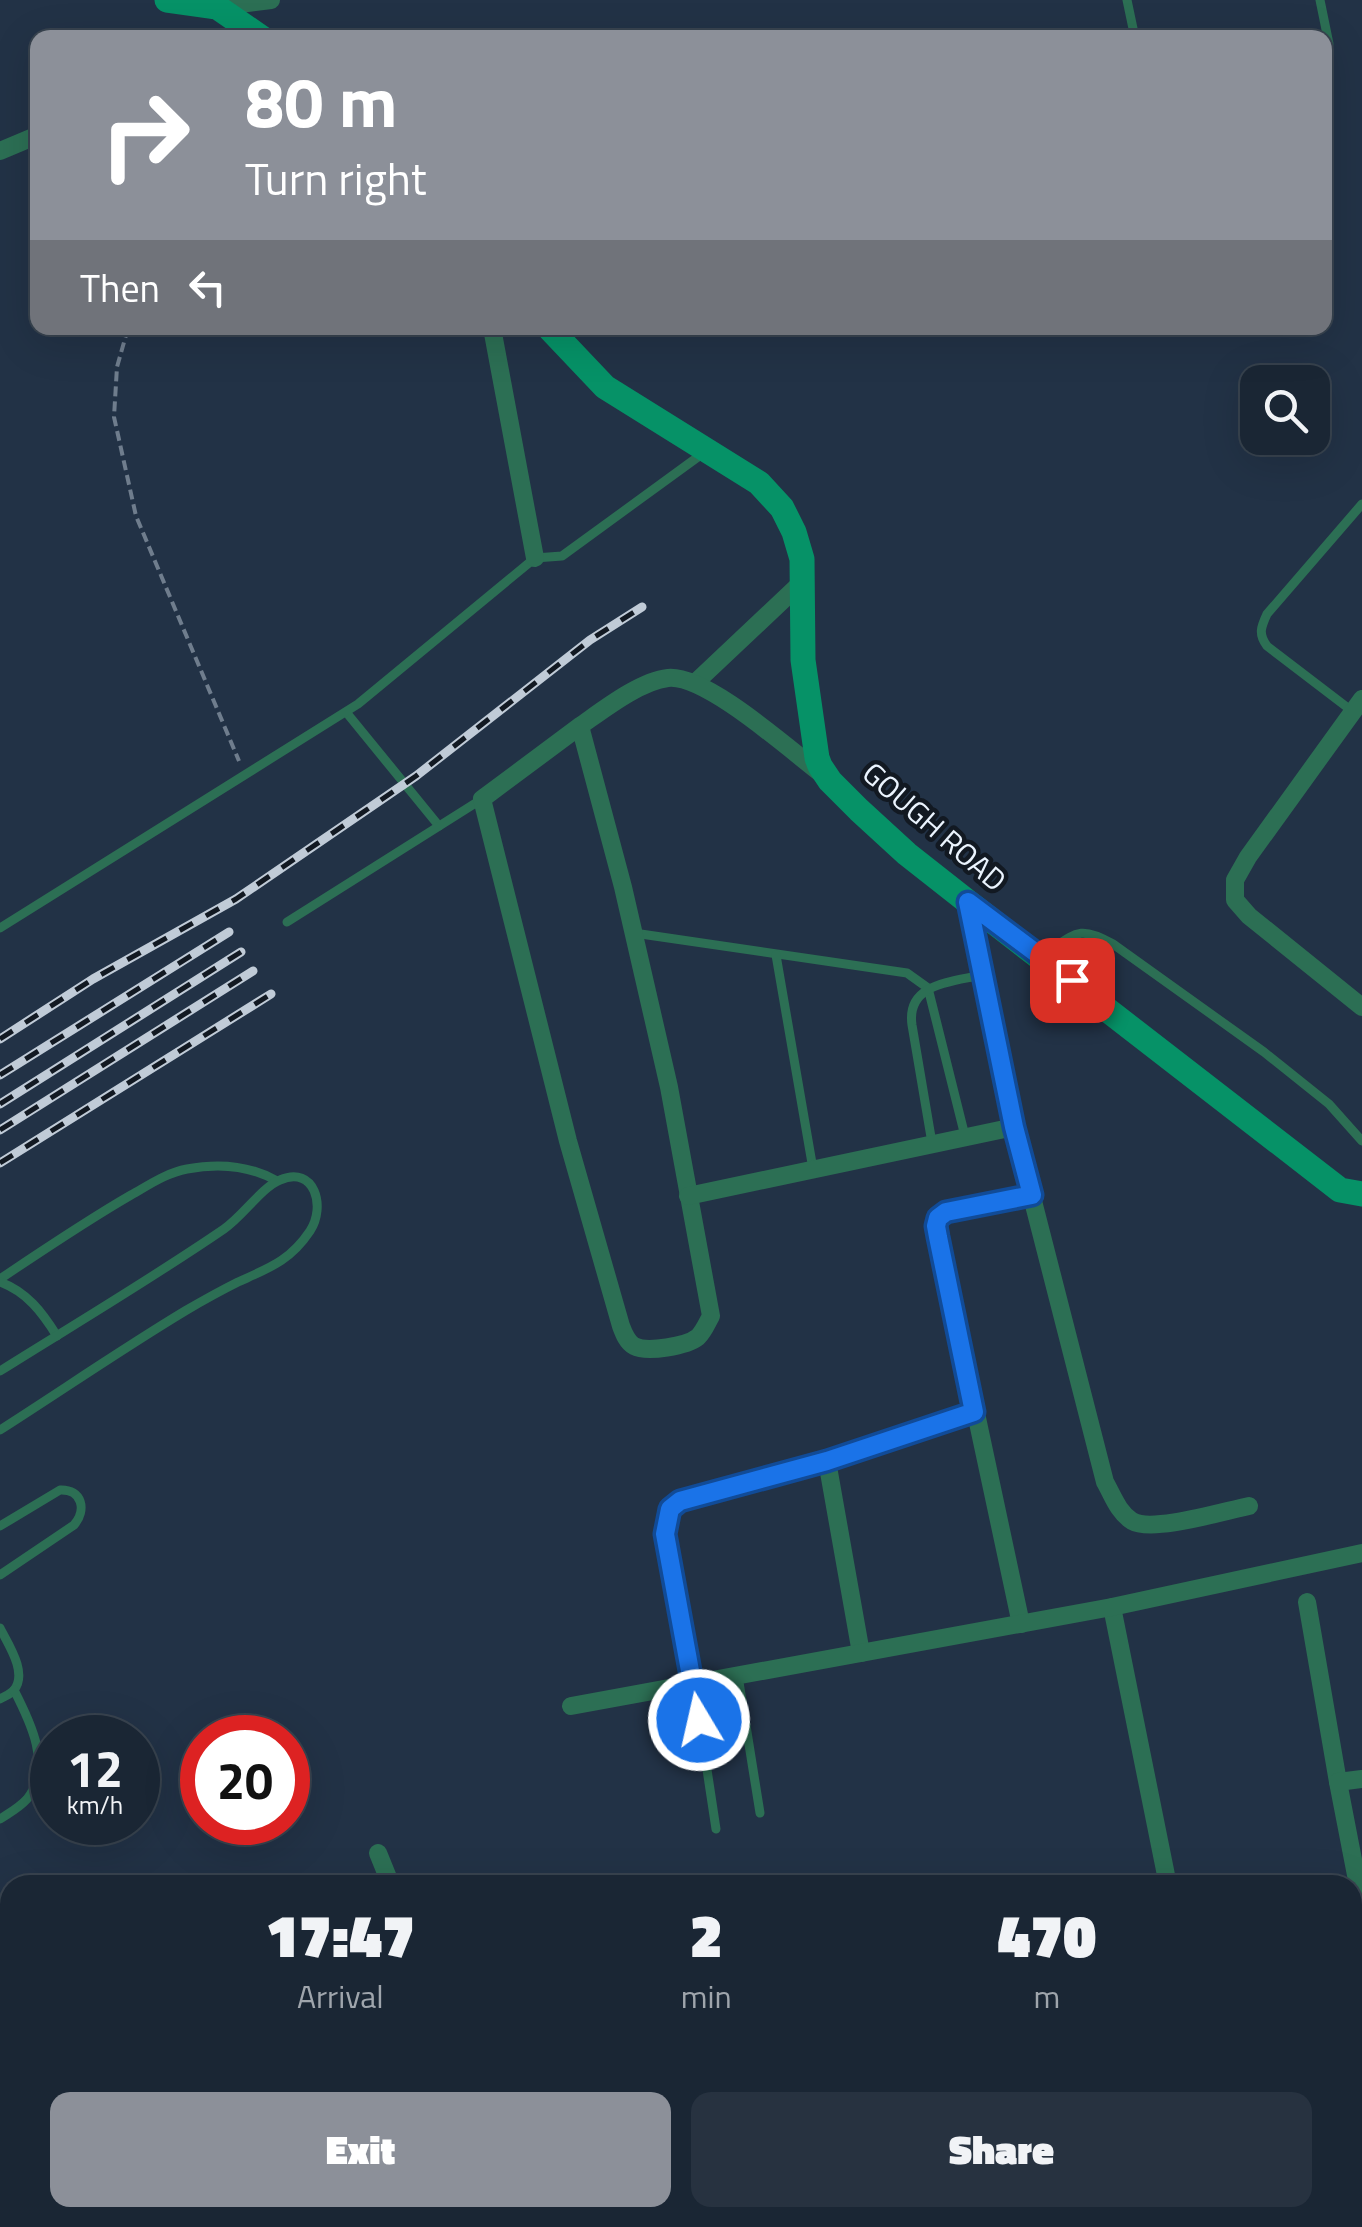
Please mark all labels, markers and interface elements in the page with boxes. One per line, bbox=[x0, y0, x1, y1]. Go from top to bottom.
text: 80 m bbox=[245, 48, 398, 154]
icon: right bbox=[80, 70, 210, 200]
text: Turn right bbox=[245, 144, 427, 212]
text: Then bbox=[80, 259, 160, 317]
icon: left bbox=[180, 260, 235, 315]
map controls bbox=[1240, 365, 1330, 455]
button: search bbox=[1240, 365, 1330, 455]
street label: GOUGH ROAD bbox=[852, 750, 1017, 902]
pin bbox=[1030, 938, 1115, 1023]
icon: arrive bbox=[1045, 953, 1100, 1008]
position arrow bbox=[647, 1668, 751, 1772]
speed limit sign: 20 bbox=[180, 1715, 310, 1845]
text: 12 bbox=[67, 1730, 123, 1806]
text: km/h bbox=[67, 1786, 123, 1824]
text: 17:47 bbox=[266, 1889, 415, 1980]
text: 2 bbox=[690, 1889, 723, 1980]
text: 470 bbox=[997, 1889, 1096, 1980]
text: Arrival bbox=[297, 1972, 384, 2020]
text: min bbox=[681, 1972, 732, 2020]
text: m bbox=[1033, 1972, 1060, 2020]
button: Exit bbox=[50, 2092, 671, 2207]
button: Share bbox=[691, 2092, 1312, 2207]

